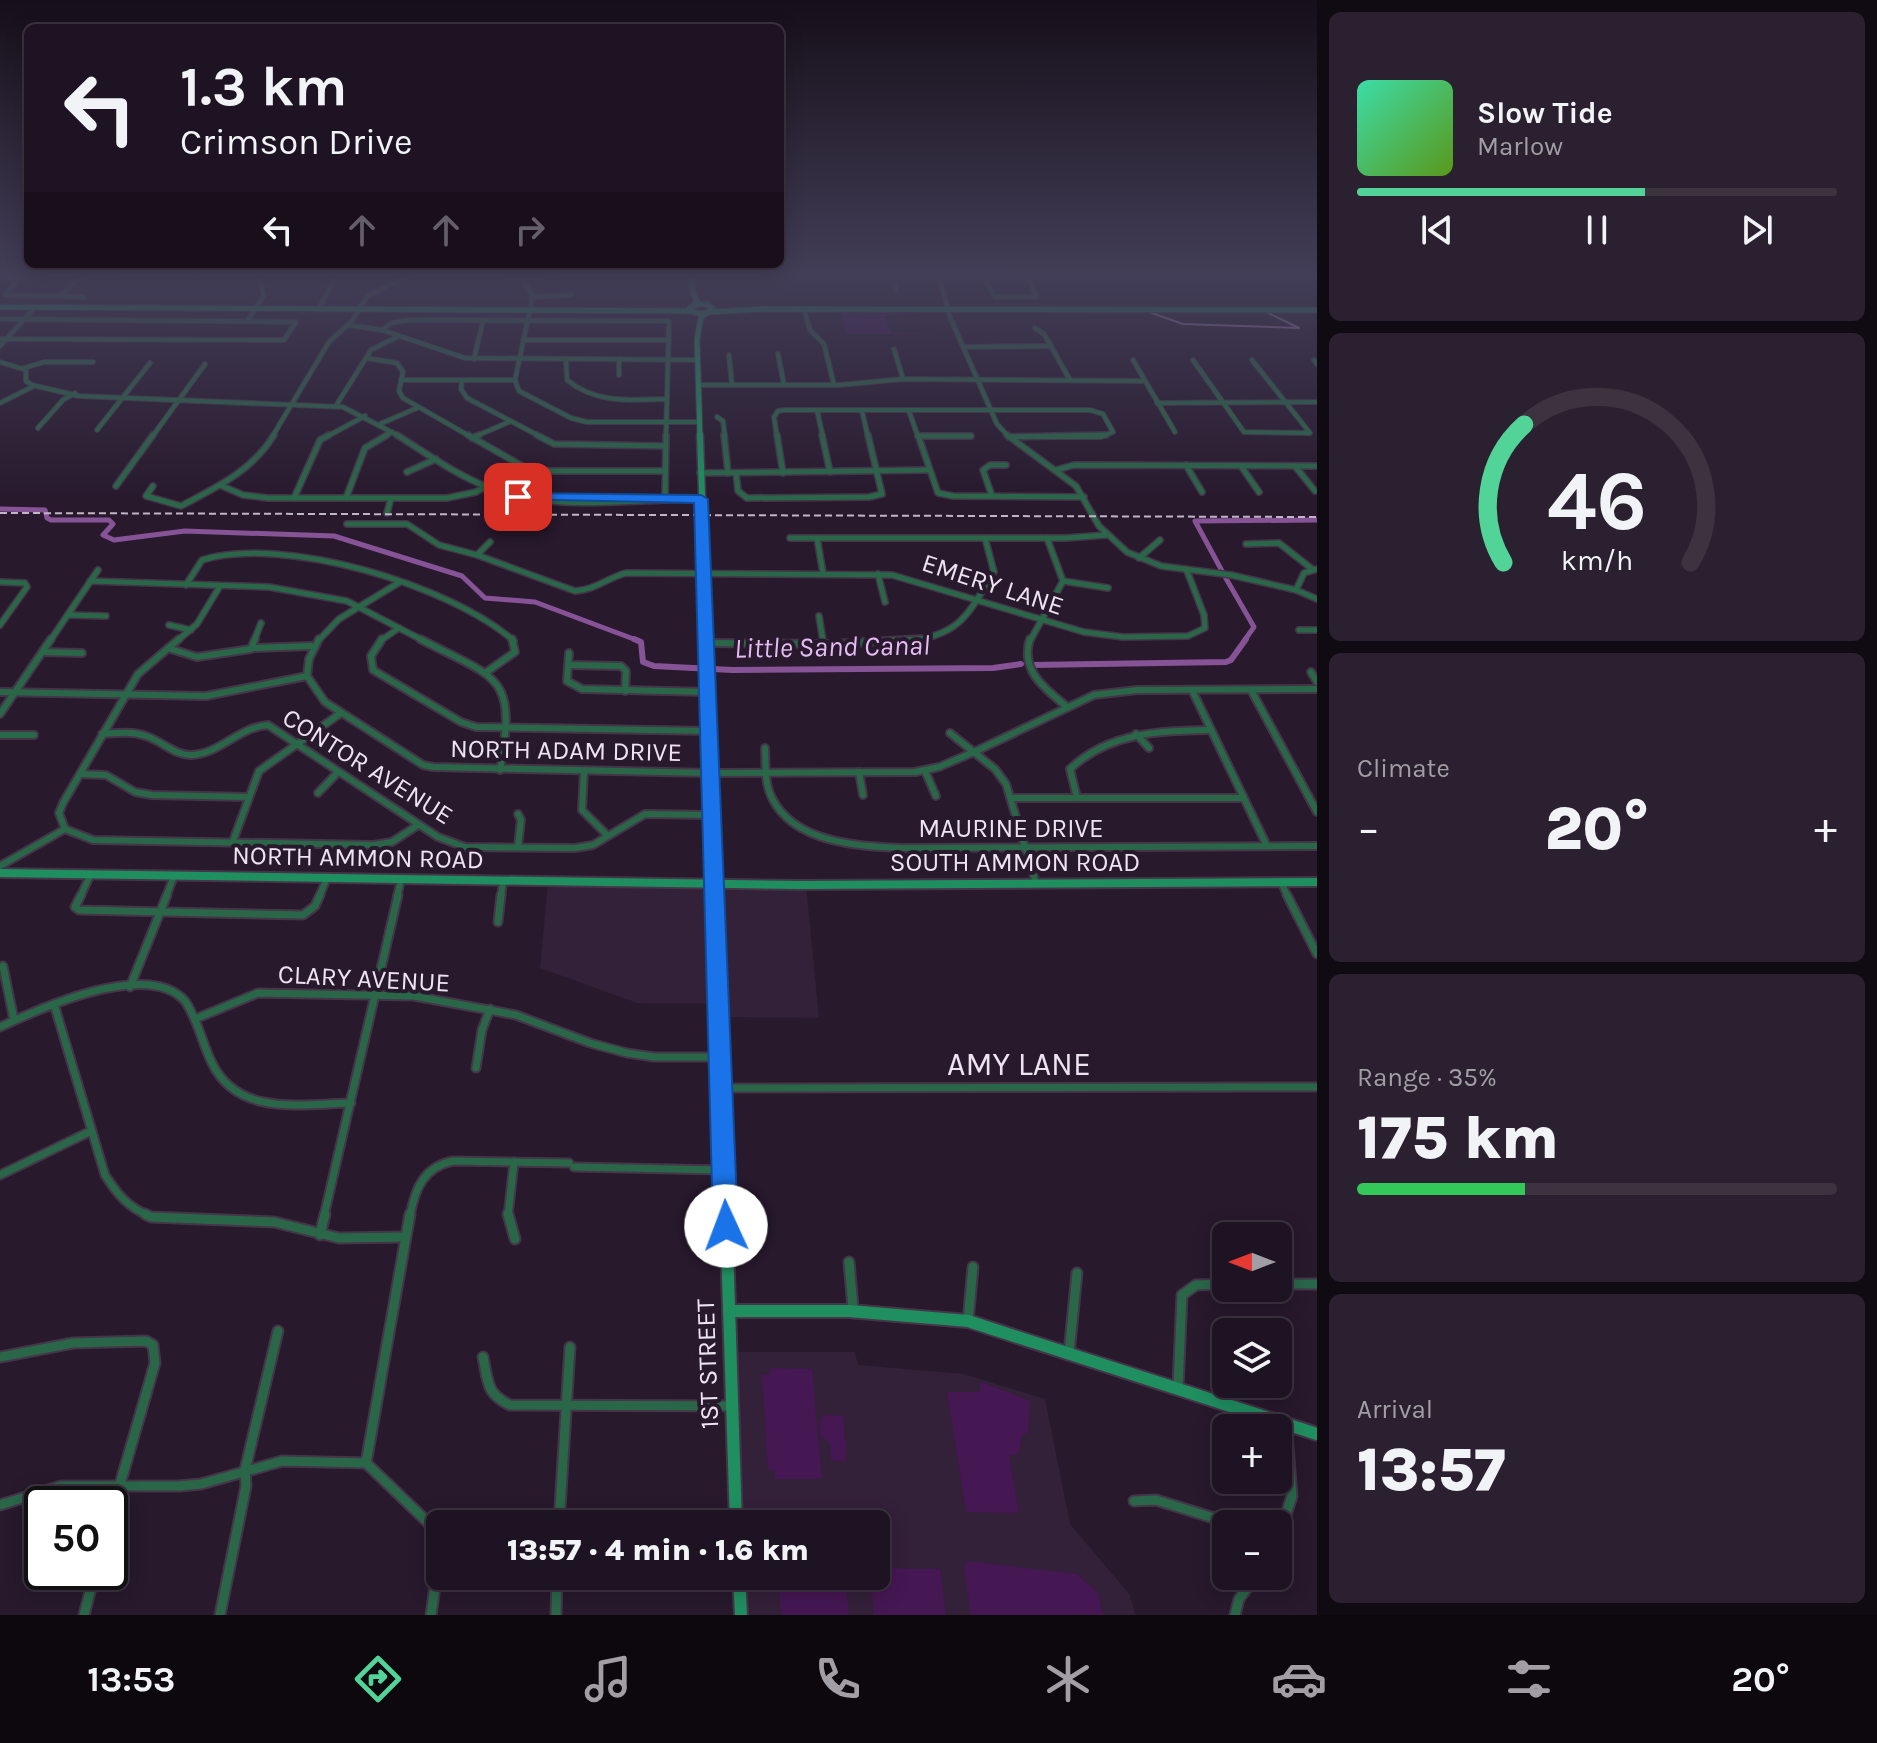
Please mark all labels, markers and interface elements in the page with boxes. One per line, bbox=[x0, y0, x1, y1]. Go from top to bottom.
text: 1.3 km bbox=[180, 54, 347, 119]
icon: left bbox=[48, 56, 152, 160]
text: Slow Tide bbox=[1477, 95, 1613, 131]
text: Crimson Drive bbox=[180, 121, 412, 163]
text: Marlow bbox=[1477, 131, 1563, 162]
icon: left bbox=[256, 208, 300, 252]
icon: ahead bbox=[340, 208, 384, 252]
icon: ahead bbox=[424, 208, 468, 252]
icon: right bbox=[508, 208, 552, 252]
icon: previous bbox=[1415, 208, 1459, 252]
icon: pause bbox=[1575, 208, 1619, 252]
icon: next bbox=[1735, 208, 1779, 252]
text: 46 bbox=[1547, 452, 1647, 549]
pin bbox=[484, 463, 552, 531]
icon: arrive bbox=[496, 475, 540, 519]
text: km/h bbox=[1561, 544, 1633, 577]
street label: EMERY LANE bbox=[918, 547, 1068, 622]
water label: Little Sand Canal bbox=[734, 628, 930, 665]
street label: CONTOR AVENUE bbox=[277, 702, 459, 831]
street label: NORTH ADAM DRIVE bbox=[450, 733, 682, 768]
text: Climate bbox=[1357, 753, 1450, 784]
text: 20° bbox=[1545, 794, 1649, 864]
text: − bbox=[1357, 803, 1380, 854]
text: + bbox=[1814, 803, 1837, 854]
street label: MAURINE DRIVE bbox=[918, 813, 1104, 844]
street label: NORTH AMMON ROAD bbox=[232, 840, 484, 875]
street label: SOUTH AMMON ROAD bbox=[890, 847, 1140, 878]
street label: CLARY AVENUE bbox=[277, 959, 451, 998]
street label: AMY LANE bbox=[947, 1046, 1091, 1083]
text: Range · 35% bbox=[1357, 1062, 1497, 1093]
text: 175 km bbox=[1357, 1103, 1559, 1173]
position arrow bbox=[684, 1184, 768, 1268]
north arrow bbox=[1212, 1222, 1292, 1302]
map controls bbox=[1212, 1222, 1292, 1590]
street label: 1ST STREET bbox=[690, 1298, 725, 1430]
button: layers bbox=[1212, 1318, 1292, 1398]
text: Arrival bbox=[1357, 1394, 1433, 1425]
button: + bbox=[1212, 1414, 1292, 1494]
text: 13:57 bbox=[1357, 1435, 1506, 1505]
speed limit sign: 50 bbox=[24, 1486, 128, 1590]
button: − bbox=[1212, 1510, 1292, 1590]
text: 13:57 · 4 min · 1.6 km bbox=[507, 1532, 809, 1568]
icon: directions bbox=[350, 1651, 406, 1707]
icon: music bbox=[580, 1651, 636, 1707]
icon: phone bbox=[810, 1651, 866, 1707]
icon: climate bbox=[1040, 1651, 1096, 1707]
icon: car bbox=[1271, 1651, 1327, 1707]
icon: filters bbox=[1501, 1651, 1557, 1707]
text: 13:53 bbox=[87, 1658, 175, 1700]
text: 20° bbox=[1731, 1658, 1790, 1700]

